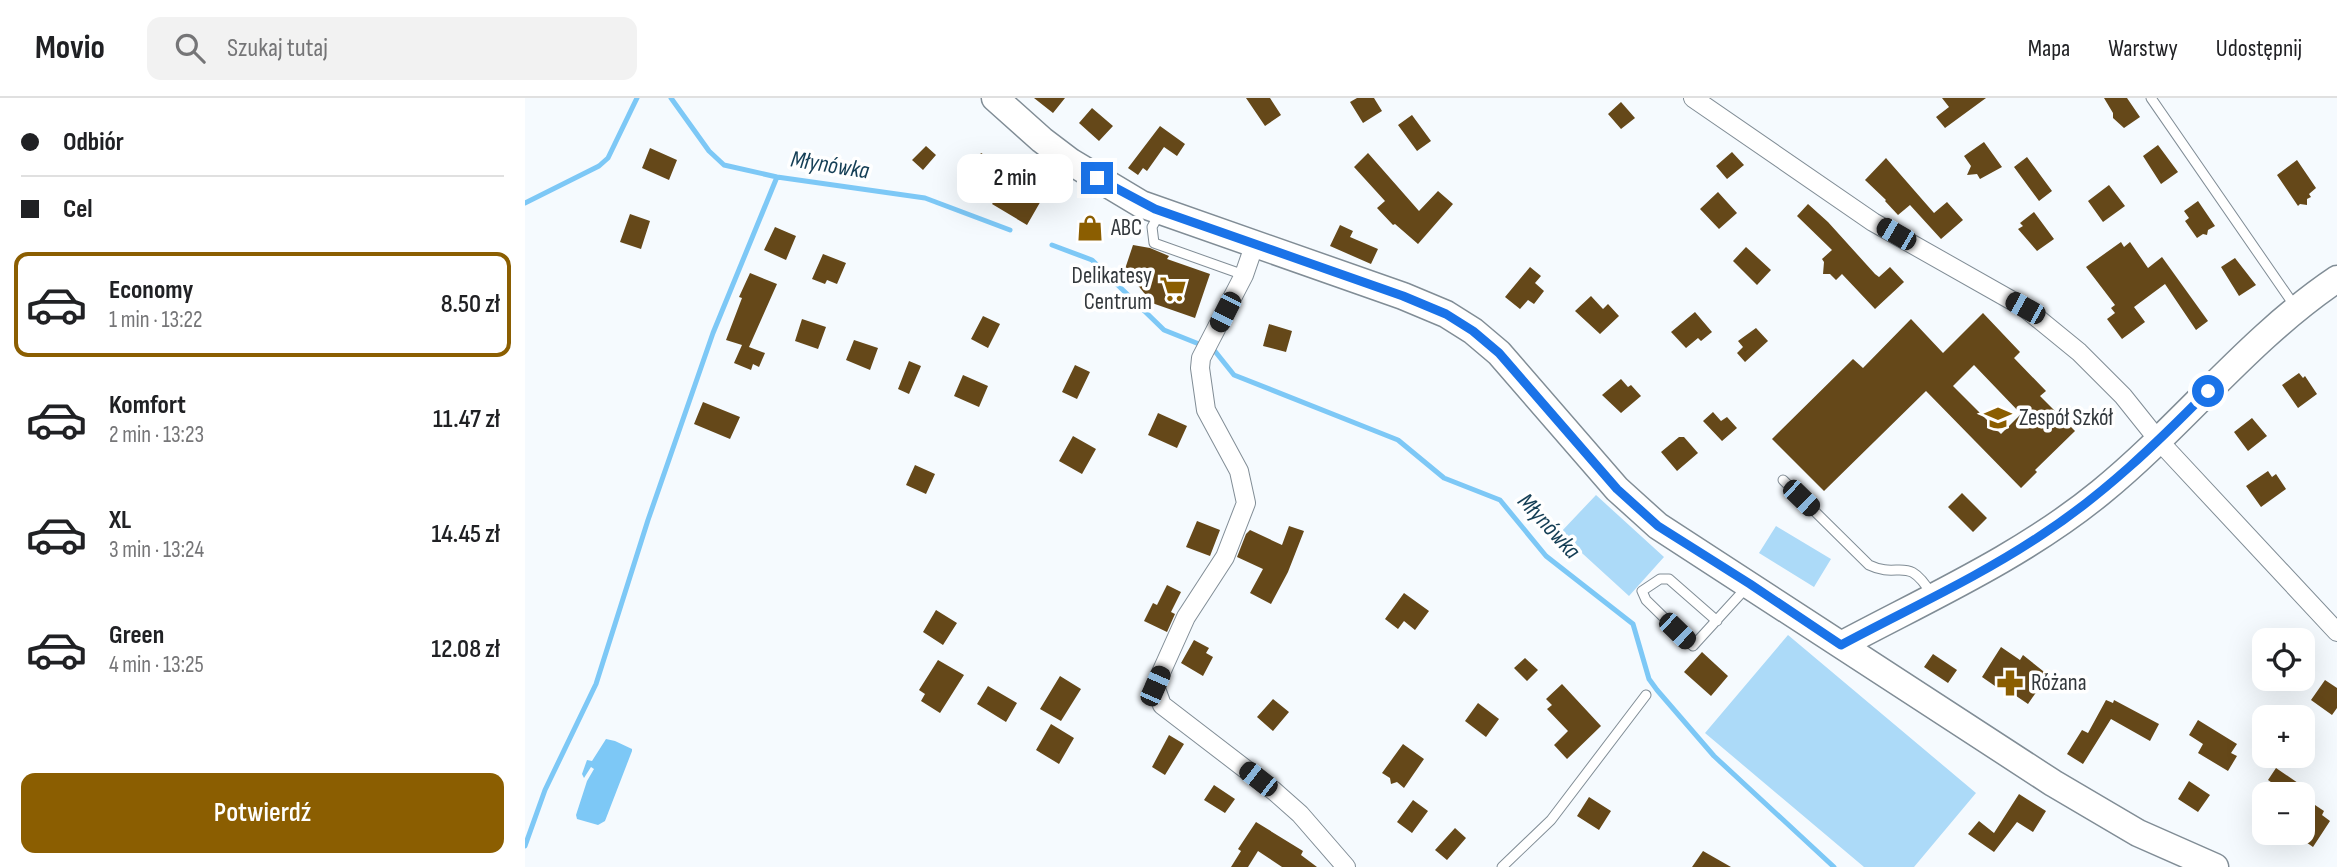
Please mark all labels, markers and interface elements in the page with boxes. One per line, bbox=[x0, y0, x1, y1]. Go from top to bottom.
search box bbox=[147, 17, 637, 80]
text: Movio bbox=[35, 28, 105, 68]
icon: search bbox=[171, 29, 209, 67]
text: Szukaj tutaj bbox=[227, 33, 328, 64]
text: Mapa bbox=[2028, 34, 2070, 63]
text: Warstwy bbox=[2108, 34, 2178, 63]
text: Udostępnij bbox=[2216, 34, 2302, 63]
text: Odbiór bbox=[63, 127, 124, 158]
water label: Młynówka bbox=[789, 144, 872, 186]
callout: 2 min bbox=[957, 154, 1073, 202]
route end bbox=[1081, 162, 1113, 194]
text: 2 min bbox=[993, 164, 1037, 192]
text: Cel bbox=[63, 194, 93, 225]
shop icon: ABC bbox=[1075, 213, 1105, 243]
place label: ABC bbox=[1110, 214, 1142, 242]
car bbox=[1873, 214, 1920, 254]
place label: Delikatesy Centrum bbox=[1072, 262, 1152, 316]
icon: car bbox=[25, 273, 88, 336]
supermarket icon: Delikatesy Centrum bbox=[1158, 274, 1188, 304]
text: Economy bbox=[109, 275, 193, 306]
text: 8.50 zł bbox=[441, 289, 500, 320]
car bbox=[1207, 289, 1244, 335]
car bbox=[2002, 289, 2049, 327]
text: 1 min · 13:22 bbox=[109, 306, 203, 334]
route start bbox=[2192, 375, 2224, 407]
icon: car bbox=[25, 388, 88, 451]
text: Komfort bbox=[109, 390, 186, 421]
school or university icon: Zespół Szkół bbox=[1983, 403, 2013, 433]
text: 11.47 zł bbox=[433, 404, 500, 435]
place label: Zespół Szkół bbox=[2019, 404, 2114, 432]
text: 2 min · 13:23 bbox=[109, 421, 204, 449]
car bbox=[1779, 476, 1824, 520]
water label: Młynówka bbox=[1511, 487, 1587, 565]
icon: car bbox=[25, 503, 88, 566]
text: XL bbox=[109, 505, 131, 536]
text: 14.45 zł bbox=[431, 519, 500, 550]
text: 3 min · 13:24 bbox=[109, 536, 204, 564]
car bbox=[1655, 609, 1700, 653]
icon: car bbox=[25, 618, 88, 681]
text: Green bbox=[109, 620, 164, 651]
map controls bbox=[2252, 628, 2315, 845]
button: locate bbox=[2252, 628, 2315, 691]
text: 12.08 zł bbox=[431, 634, 500, 665]
text: 4 min · 13:25 bbox=[109, 651, 204, 679]
car bbox=[1137, 663, 1174, 709]
pharmacy icon: Różana bbox=[1995, 668, 2025, 698]
place label: Różana bbox=[2031, 669, 2087, 697]
button: + bbox=[2252, 705, 2315, 768]
car bbox=[1235, 758, 1282, 800]
button: Potwierdź bbox=[21, 773, 504, 853]
button: − bbox=[2252, 782, 2315, 845]

